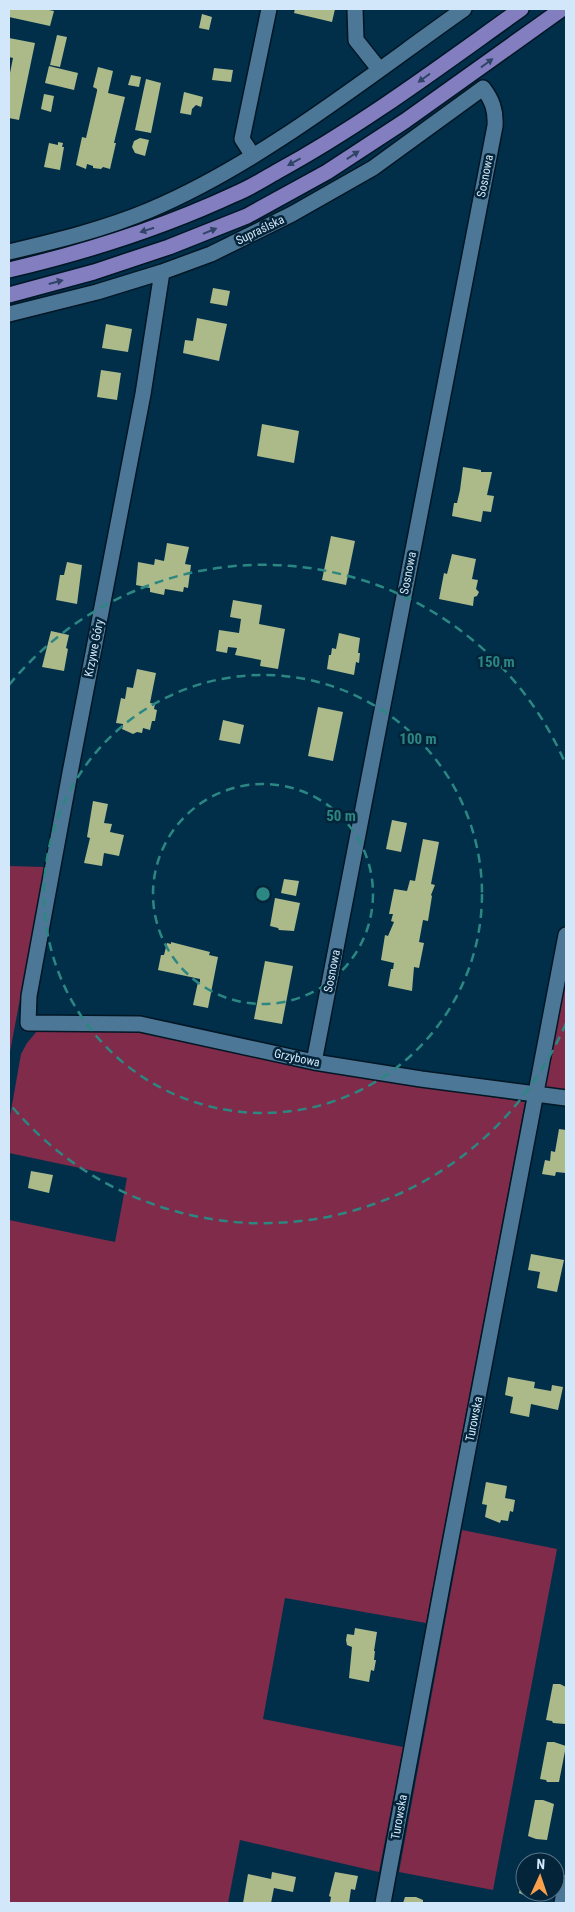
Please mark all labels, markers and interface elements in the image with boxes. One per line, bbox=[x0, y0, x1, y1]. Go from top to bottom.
one-way arrow bbox=[480, 58, 494, 68]
one-way arrow bbox=[417, 73, 431, 83]
one-way arrow bbox=[347, 150, 360, 160]
street label: Sosnowa bbox=[474, 153, 496, 198]
one-way arrow bbox=[287, 158, 301, 167]
street label: Supraślska bbox=[234, 212, 287, 248]
one-way arrow bbox=[203, 226, 217, 234]
one-way arrow bbox=[139, 227, 154, 235]
one-way arrow bbox=[48, 278, 63, 286]
street label: Sosnowa bbox=[397, 550, 419, 595]
street label: Krzywe Góry bbox=[82, 618, 106, 678]
text: 150 m bbox=[477, 653, 515, 671]
text: 100 m bbox=[399, 730, 437, 748]
text: 50 m bbox=[326, 807, 356, 825]
centre of rings bbox=[254, 885, 272, 903]
street label: Sosnowa bbox=[321, 948, 343, 993]
street label: Grzybowa bbox=[273, 1046, 321, 1070]
street label: Turowska bbox=[463, 1395, 485, 1443]
street label: Turowska bbox=[388, 1793, 410, 1841]
north arrow bbox=[515, 1852, 565, 1902]
text: N bbox=[536, 1856, 545, 1872]

